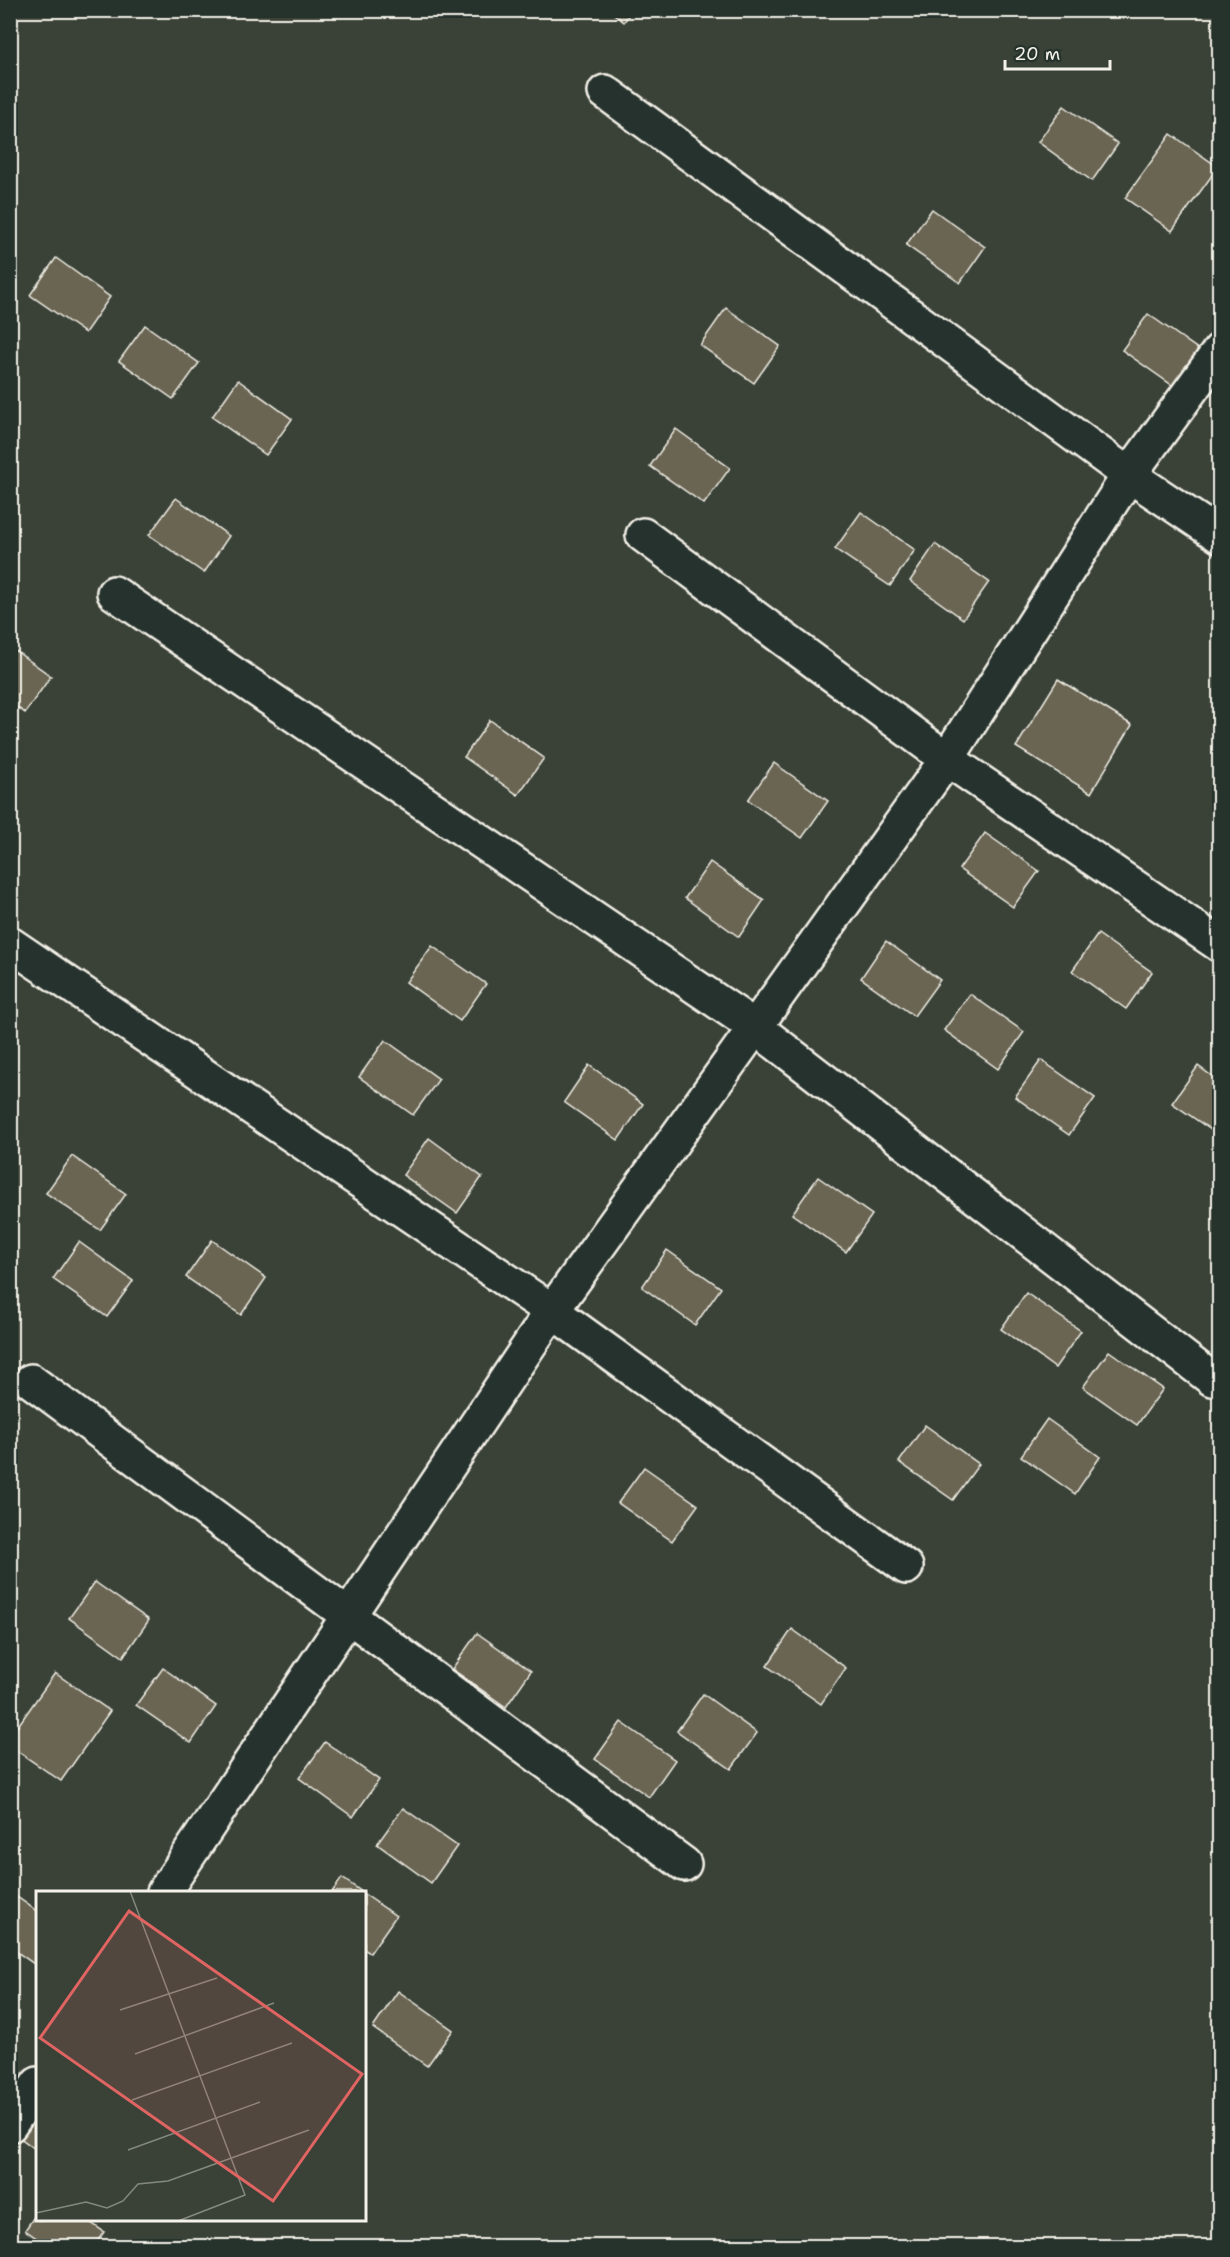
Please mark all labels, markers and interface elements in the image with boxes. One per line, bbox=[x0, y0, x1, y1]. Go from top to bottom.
scale bar bbox=[1005, 33, 1110, 71]
text: 20 m bbox=[1014, 42, 1060, 66]
inset map bbox=[36, 1891, 366, 2221]

